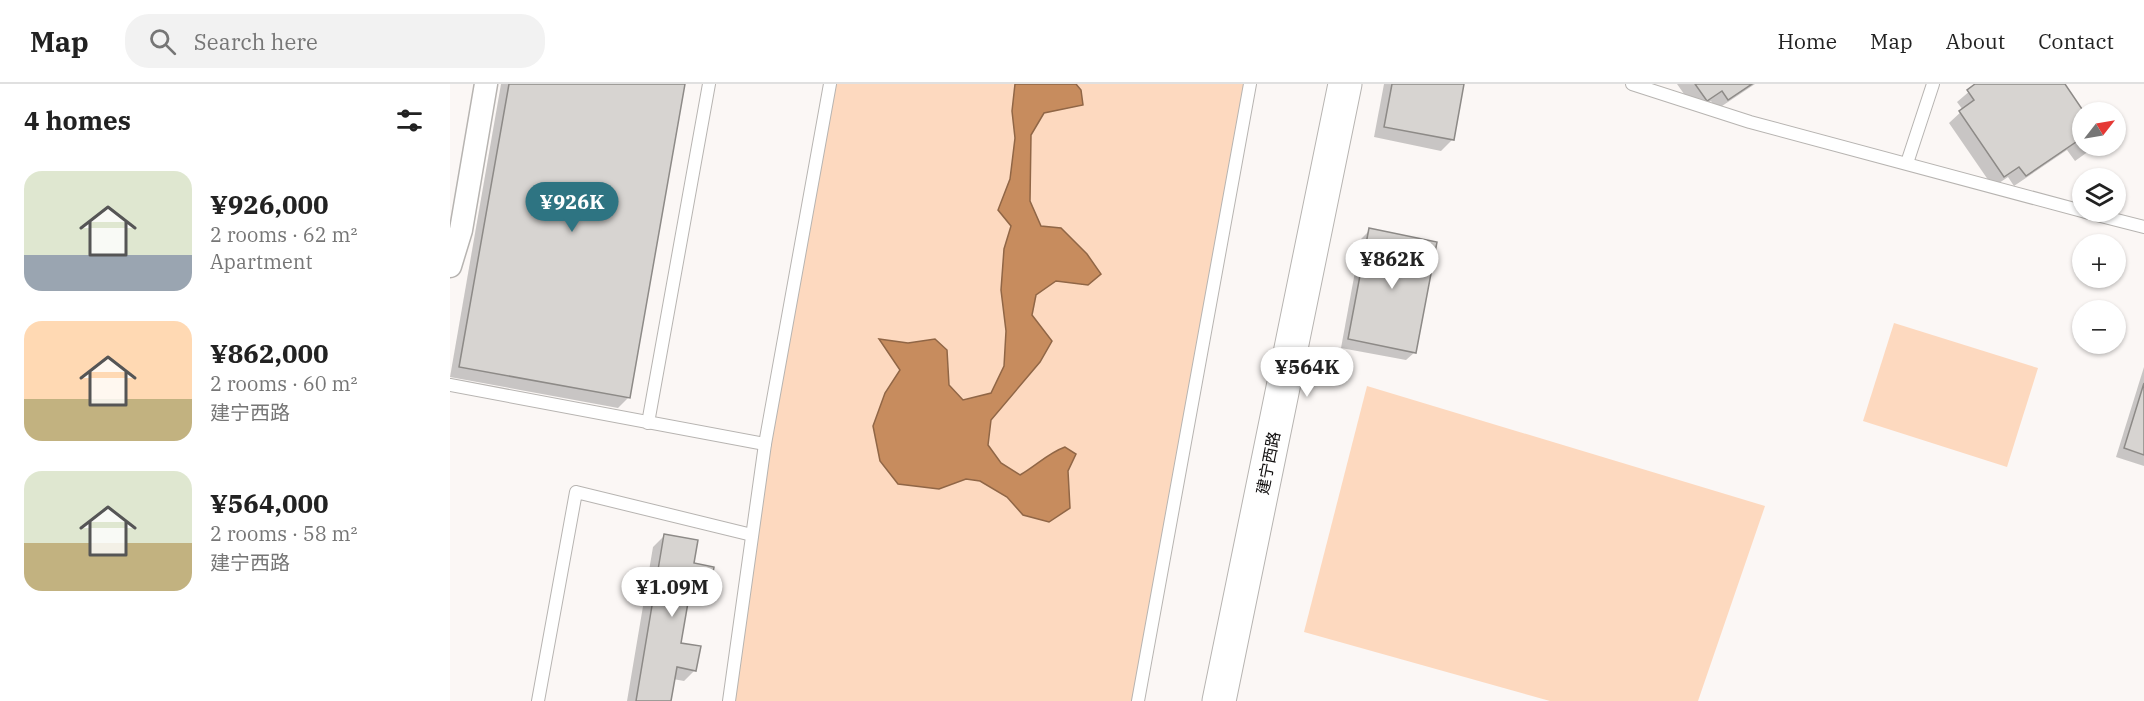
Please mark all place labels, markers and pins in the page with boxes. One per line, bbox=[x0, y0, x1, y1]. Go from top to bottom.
pin: ¥926K bbox=[530, 182, 614, 233]
pin: ¥862K bbox=[1350, 239, 1434, 290]
pin: ¥564K bbox=[1265, 347, 1349, 398]
pin: ¥1.09M bbox=[623, 567, 721, 618]

